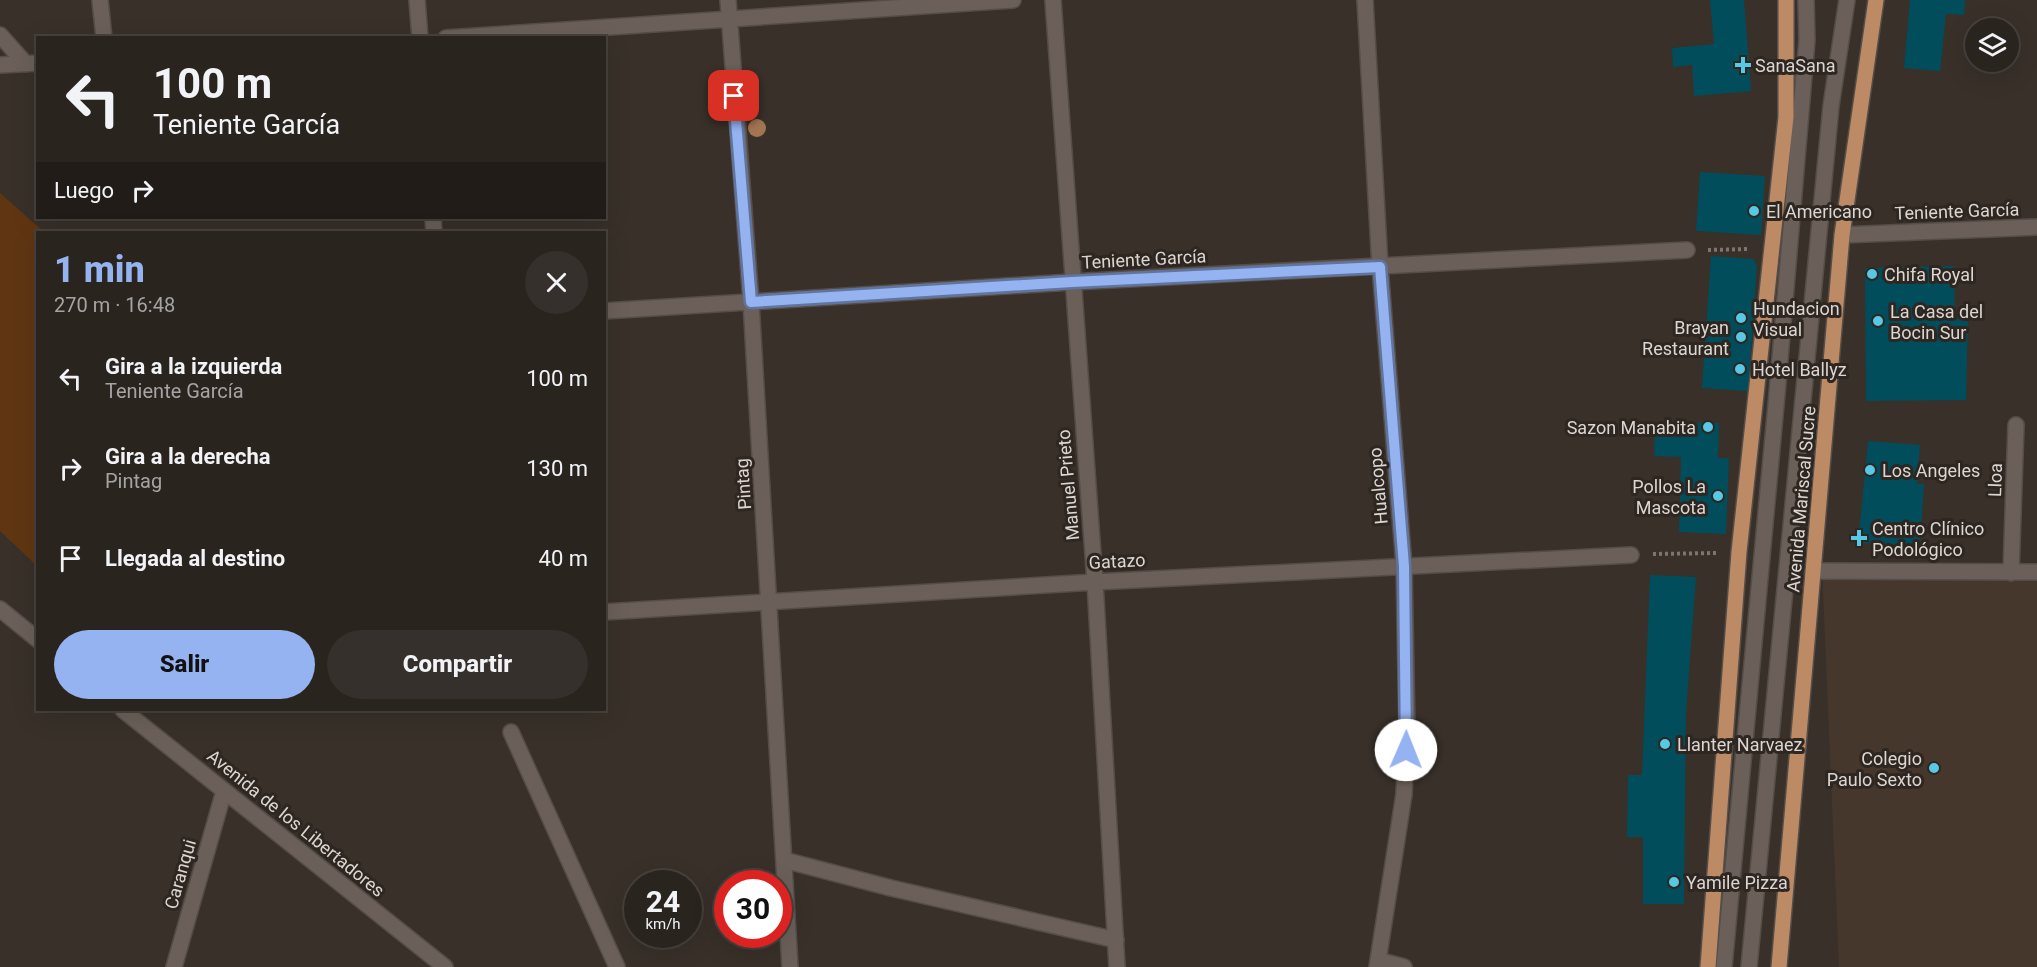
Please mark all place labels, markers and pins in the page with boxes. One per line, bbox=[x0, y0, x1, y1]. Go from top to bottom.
place label: SanaSana bbox=[1755, 55, 1835, 76]
marker: SanaSana bbox=[1736, 58, 1750, 72]
pin bbox=[708, 70, 759, 121]
place label: El Americano bbox=[1766, 201, 1872, 222]
marker: El Americano bbox=[1747, 204, 1761, 218]
place label: Chifa Royal bbox=[1884, 264, 1974, 285]
marker: Chifa Royal bbox=[1865, 267, 1879, 281]
place label: Hundacion Visual bbox=[1753, 298, 1840, 340]
place label: La Casa del Bocin Sur bbox=[1890, 301, 1983, 343]
marker: Hundacion Visual bbox=[1734, 311, 1748, 325]
marker: La Casa del Bocin Sur bbox=[1871, 314, 1885, 328]
place label: Brayan Restaurant bbox=[1642, 317, 1729, 359]
marker: Brayan Restaurant bbox=[1734, 330, 1748, 344]
place label: Hotel Ballyz bbox=[1752, 359, 1847, 380]
marker: Hotel Ballyz bbox=[1733, 362, 1747, 376]
place label: Sazon Manabita bbox=[1567, 417, 1696, 438]
marker: Sazon Manabita bbox=[1701, 420, 1715, 434]
place label: Los Angeles bbox=[1882, 460, 1980, 481]
marker: Los Angeles bbox=[1863, 463, 1877, 477]
place label: Pollos La Mascota bbox=[1632, 476, 1706, 518]
marker: Pollos La Mascota bbox=[1711, 489, 1725, 503]
place label: Centro Clínico Podológico bbox=[1872, 518, 1984, 560]
marker: Centro Clínico Podológico bbox=[1850, 529, 1868, 547]
place label: Llanter Narvaez bbox=[1677, 734, 1803, 755]
marker: Llanter Narvaez bbox=[1658, 737, 1672, 751]
place label: Colegio Paulo Sexto bbox=[1827, 748, 1922, 790]
marker: Colegio Paulo Sexto bbox=[1927, 761, 1941, 775]
place label: Yamile Pizza bbox=[1686, 872, 1788, 893]
marker: Yamile Pizza bbox=[1667, 875, 1681, 889]

